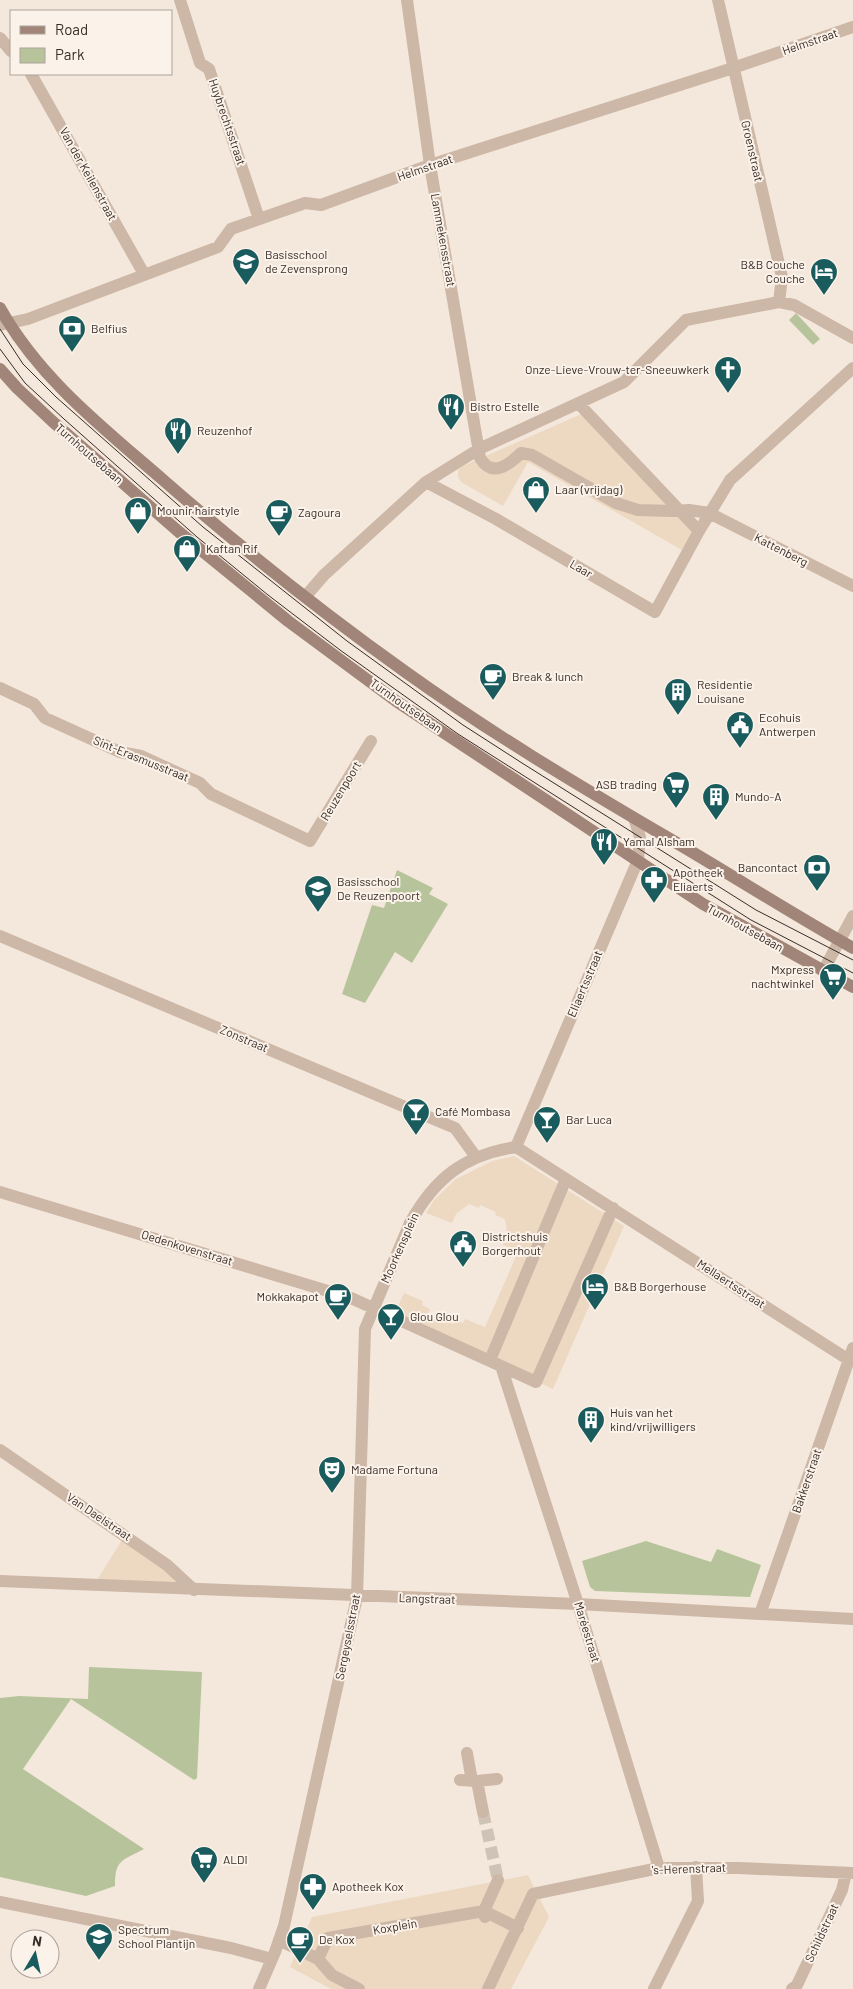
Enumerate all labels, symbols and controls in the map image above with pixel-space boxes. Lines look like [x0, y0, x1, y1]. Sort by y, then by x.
legend [10, 10, 172, 75]
text: Road [55, 20, 88, 38]
street label: Helmstraat [780, 25, 839, 57]
text: Park [55, 45, 85, 63]
street label: Huybrechtsstraat [207, 76, 249, 167]
street label: Groenstraat [739, 119, 767, 183]
street label: Van der Keilenstraat [57, 124, 120, 223]
street label: Helmstraat [395, 151, 454, 183]
street label: Lammekensstraat [429, 192, 459, 288]
school or university icon: Basisschool de Zevensprong [231, 247, 261, 286]
place label: Basisschool de Zevensprong [265, 247, 348, 275]
place label: B&B Couche Couche [740, 257, 805, 285]
hotel icon: B&B Couche Couche [809, 257, 839, 296]
bank icon: Belfius [57, 314, 87, 353]
place label: Belfius [91, 321, 127, 335]
church icon: Onze-Lieve-Vrouw-ter-Sneeuwkerk [713, 355, 743, 394]
place label: Onze-Lieve-Vrouw-ter-Sneeuwkerk [525, 362, 709, 376]
restaurant icon: Bistro Estelle [436, 392, 466, 431]
place label: Bistro Estelle [470, 399, 539, 413]
restaurant icon: Reuzenhof [163, 416, 193, 455]
street label: Turnhoutsebaan [53, 420, 126, 486]
place label: Reuzenhof [197, 423, 252, 437]
shop icon: Laar (vrijdag) [521, 475, 551, 514]
place label: Laar (vrijdag) [555, 482, 623, 496]
shop icon: Mounir hairstyle [123, 496, 153, 535]
cafe icon: Zagoura [264, 498, 294, 537]
place label: Mounir hairstyle [157, 503, 240, 517]
place label: Zagoura [298, 505, 341, 519]
street label: Kattenberg [752, 530, 811, 569]
shop icon: Kaftan Rif [172, 534, 202, 573]
place label: Kaftan Rif [206, 541, 258, 555]
street label: Laar [568, 556, 596, 580]
cafe icon: Break & lunch [478, 662, 508, 701]
place label: Break & lunch [512, 669, 583, 683]
street label: Turnhoutsebaan [368, 675, 445, 735]
building icon: Residentie Louisane [663, 677, 693, 716]
place label: Residentie Louisane [697, 677, 753, 705]
public building icon: Ecohuis Antwerpen [725, 710, 755, 749]
place label: Ecohuis Antwerpen [759, 710, 816, 738]
street label: Sint-Erasmusstraat [91, 732, 191, 784]
street label: Reuzenpoort [317, 758, 363, 823]
supermarket icon: ASB trading [661, 770, 691, 809]
place label: ASB trading [596, 777, 657, 791]
building icon: Mundo-A [701, 782, 731, 821]
place label: Mundo-A [735, 789, 782, 803]
restaurant icon: Yamal Alsham [589, 827, 619, 866]
place label: Yamal Alsham [623, 834, 695, 848]
bank icon: Bancontact [802, 853, 832, 892]
place label: Bancontact [738, 860, 798, 874]
pharmacy icon: Apotheek Eliaerts [639, 865, 669, 904]
place label: Apotheek Eliaerts [673, 865, 723, 893]
school or university icon: Basisschool De Reuzenpoort [303, 874, 333, 913]
place label: Basisschool De Reuzenpoort [337, 874, 420, 902]
street label: Turnhoutsebaan [705, 900, 786, 954]
street label: Eliaertsstraat [564, 948, 604, 1019]
place label: Mxpress nachtwinkel [751, 962, 814, 990]
supermarket icon: Mxpress nachtwinkel [818, 962, 848, 1001]
street label: Zonstraat [218, 1022, 270, 1054]
bar icon: Café Mombasa [401, 1097, 431, 1136]
place label: Café Mombasa [435, 1104, 510, 1118]
bar icon: Bar Luca [532, 1105, 562, 1144]
place label: Bar Luca [566, 1112, 612, 1126]
street label: Moorkensplein [377, 1210, 421, 1285]
street label: Oedenkovenstraat [140, 1226, 235, 1268]
public building icon: Districtshuis Borgerhout [448, 1229, 478, 1268]
place label: Districtshuis Borgerhout [482, 1229, 548, 1257]
street label: Mellaertsstraat [695, 1256, 768, 1310]
hotel icon: B&B Borgerhouse [580, 1272, 610, 1311]
place label: B&B Borgerhouse [614, 1279, 706, 1293]
cafe icon: Mokkakapot [323, 1282, 353, 1321]
place label: Mokkakapot [256, 1289, 319, 1303]
bar icon: Glou Glou [376, 1302, 406, 1341]
place label: Glou Glou [410, 1309, 459, 1323]
building icon: Huis van het kind/vrijwilligers [576, 1405, 606, 1444]
place label: Huis van het kind/vrijwilligers [610, 1405, 696, 1433]
street label: Bakkerstraat [789, 1447, 824, 1515]
theatre icon: Madame Fortuna [317, 1455, 347, 1494]
place label: Madame Fortuna [351, 1462, 438, 1476]
street label: Van Daelstraat [64, 1489, 135, 1543]
street label: Langstraat [398, 1590, 456, 1606]
street label: Sergeyselsstraat [332, 1593, 362, 1681]
street label: Maréestraat [572, 1600, 604, 1664]
supermarket icon: ALDI [189, 1845, 219, 1884]
place label: ALDI [223, 1852, 248, 1866]
street label: 's-Herenstraat [652, 1860, 726, 1876]
pharmacy icon: Apotheek Kox [298, 1872, 328, 1911]
place label: Apotheek Kox [332, 1879, 404, 1893]
street label: Schildstraat [801, 1901, 841, 1964]
street label: Koxplein [372, 1915, 418, 1937]
school or university icon: Spectrum School Plantijn [84, 1922, 114, 1961]
place label: Spectrum School Plantijn [118, 1922, 195, 1950]
cafe icon: De Kox [285, 1925, 315, 1964]
north arrow [10, 1929, 60, 1979]
text: N [31, 1932, 43, 1950]
place label: De Kox [319, 1932, 355, 1946]

